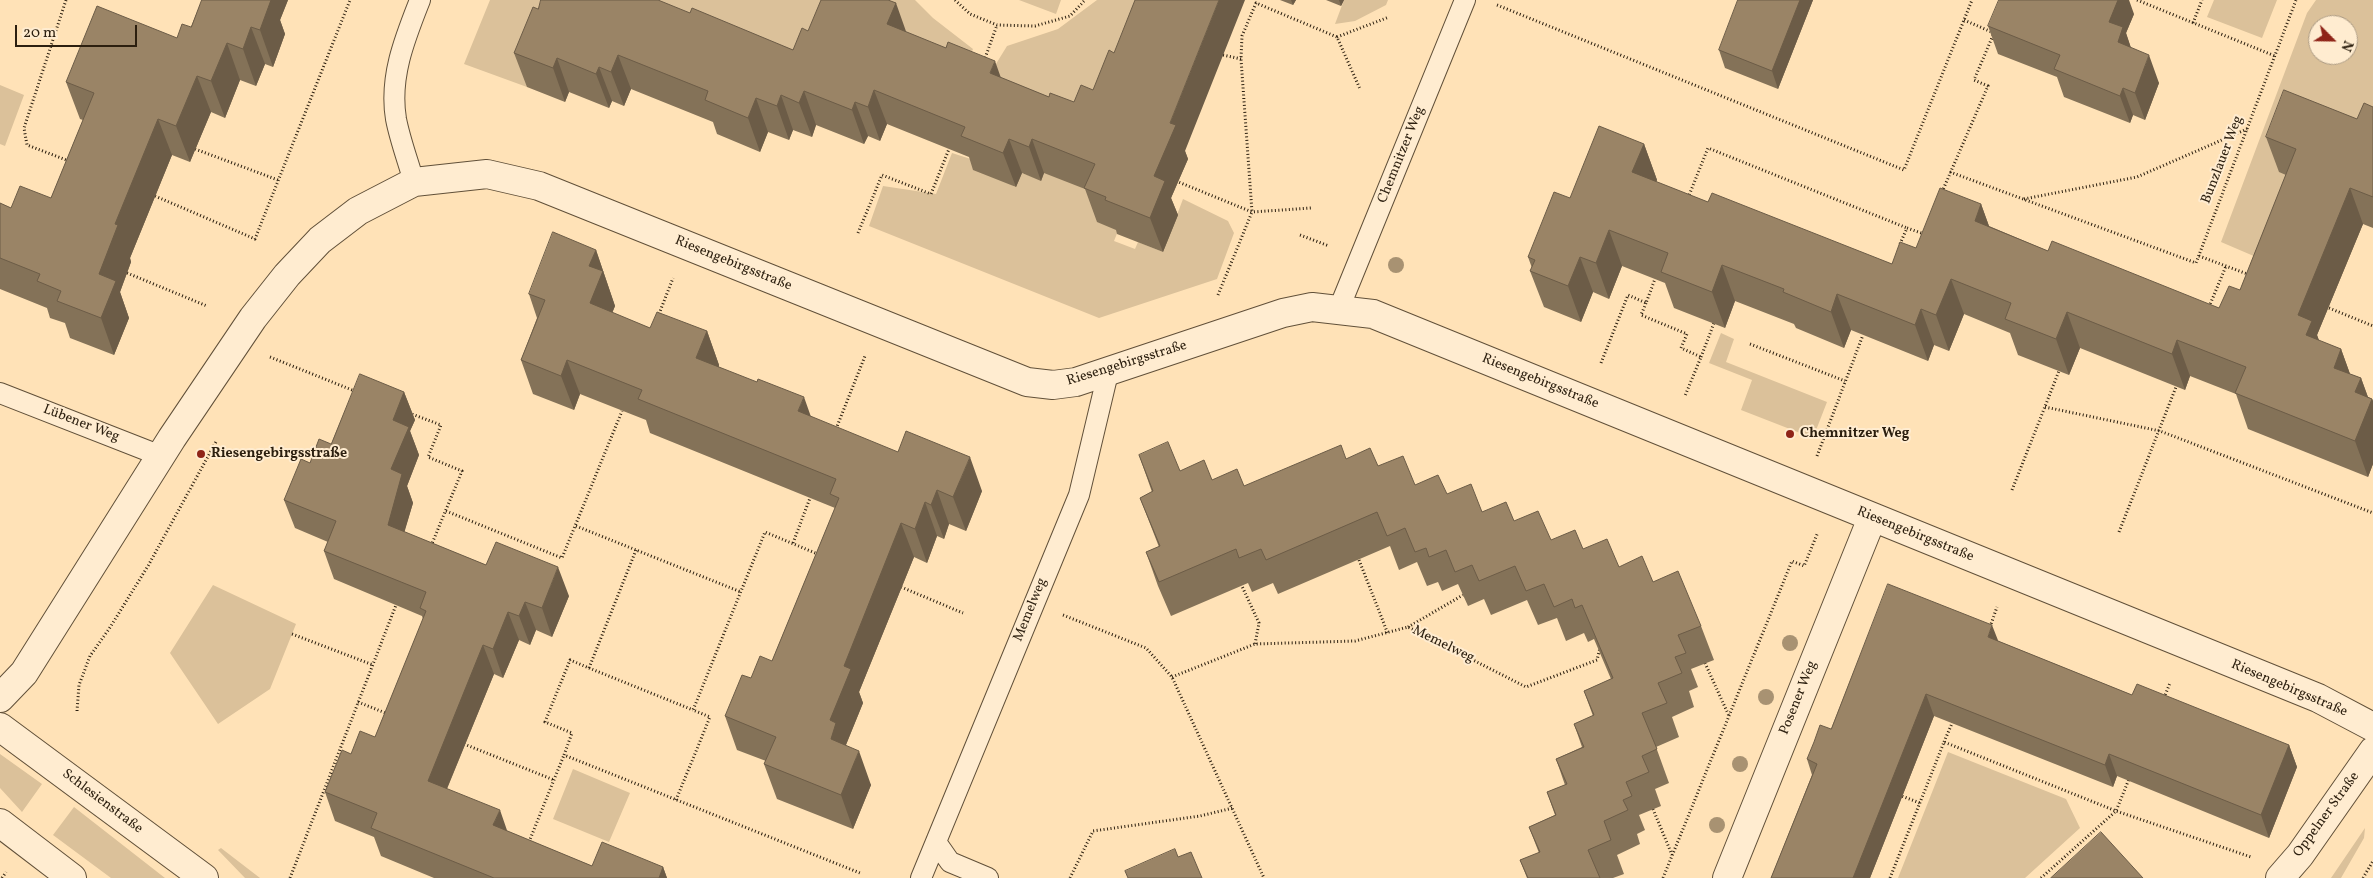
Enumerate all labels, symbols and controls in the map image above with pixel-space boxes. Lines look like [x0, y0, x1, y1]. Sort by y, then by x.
scale bar [18, 15, 140, 47]
north arrow [2308, 15, 2358, 65]
text: 20 m [23, 23, 56, 44]
text: N [2336, 37, 2357, 54]
street label: Chemnitzer Weg [1375, 104, 1429, 206]
street label: Bunzlauer Weg [2198, 114, 2248, 206]
street label: Riesengebirgsstraße [672, 233, 794, 295]
street label: Riesengebirgsstraße [1065, 338, 1189, 390]
street label: Riesengebirgsstraße [1479, 351, 1601, 413]
street label: Lübener Weg [40, 402, 122, 446]
place label: Chemnitzer Weg [1800, 426, 1909, 442]
marker: Chemnitzer Weg [1784, 428, 1796, 440]
place label: Riesengebirgsstraße [211, 446, 347, 462]
marker: Riesengebirgsstraße [195, 448, 207, 460]
street label: Riesengebirgsstraße [1854, 504, 1976, 566]
street label: Memelweg [1011, 576, 1051, 644]
street label: Memelweg [1409, 623, 1477, 667]
street label: Riesengebirgsstraße [2228, 657, 2350, 721]
street label: Posener Weg [1777, 659, 1821, 737]
street label: Schlesienstraße [58, 766, 146, 838]
street label: Oppelner Straße [2290, 769, 2364, 861]

